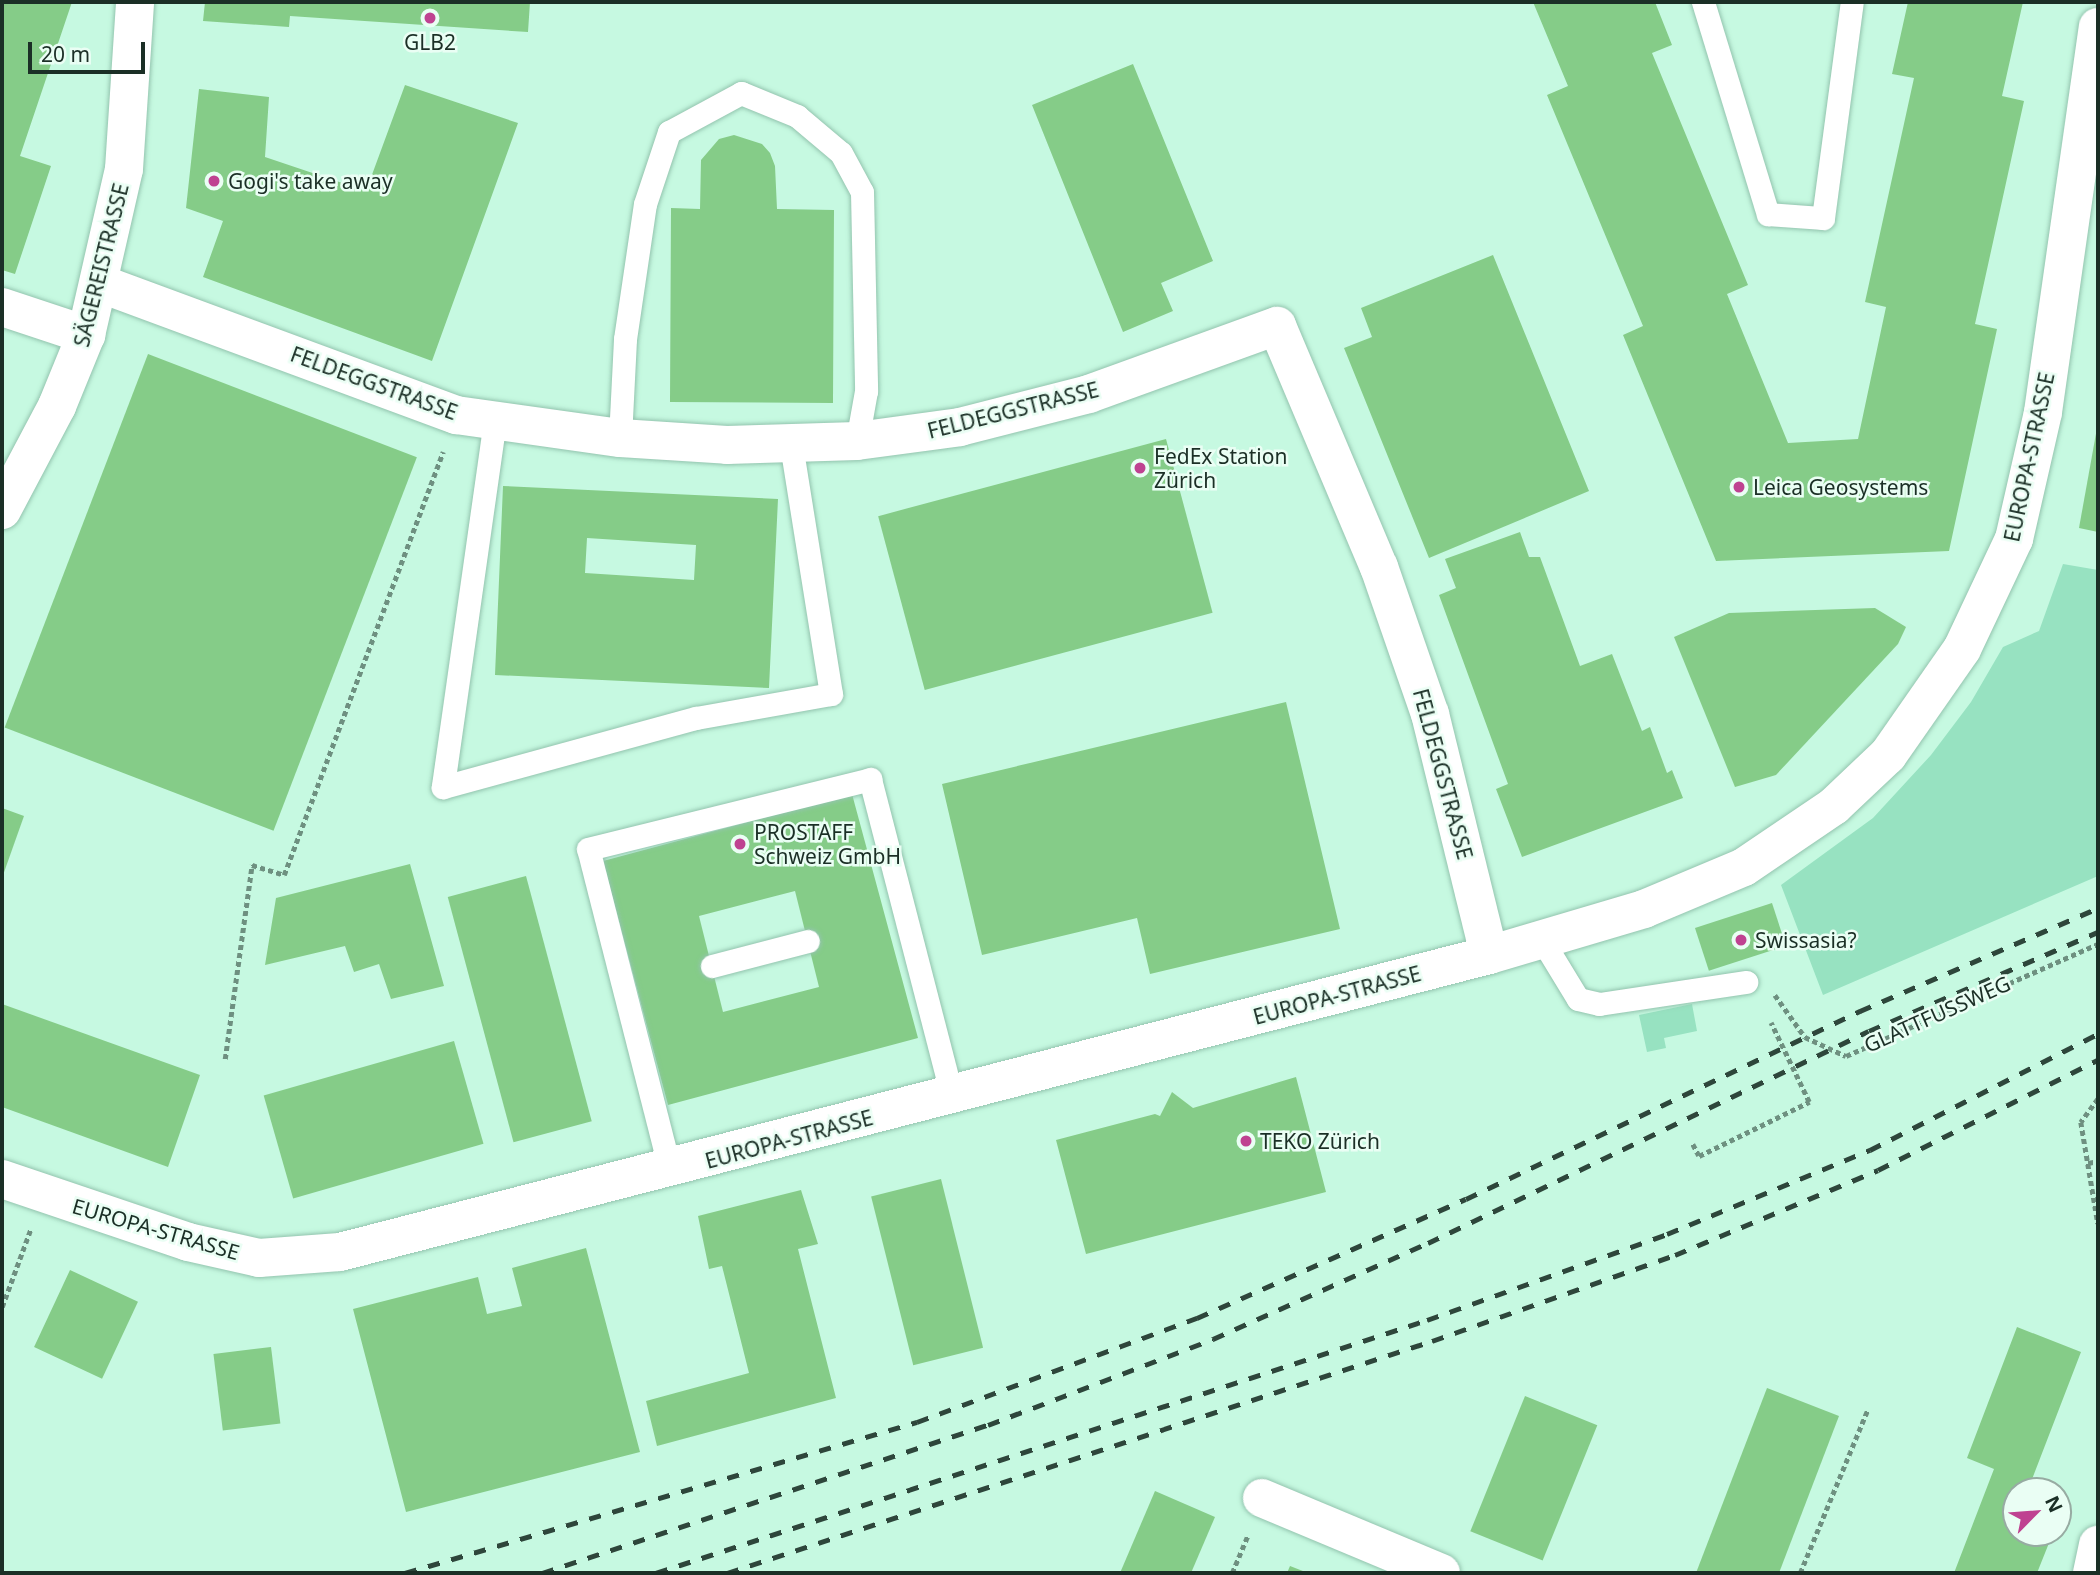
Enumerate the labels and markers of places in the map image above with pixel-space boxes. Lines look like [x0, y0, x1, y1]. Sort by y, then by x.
marker: GLB2 [422, 10, 438, 26]
place label: GLB2 [404, 29, 456, 55]
place label: Gogi's take away [228, 168, 393, 194]
marker: Gogi's take away [206, 173, 222, 189]
place label: FedEx Station Zürich [1154, 443, 1287, 493]
marker: FedEx Station Zürich [1132, 460, 1148, 476]
place label: Leica Geosystems [1753, 474, 1928, 500]
marker: Leica Geosystems [1731, 479, 1747, 495]
place label: PROSTAFF Schweiz GmbH [754, 819, 901, 869]
marker: PROSTAFF Schweiz GmbH [732, 836, 748, 852]
place label: Swissasia? [1755, 927, 1857, 953]
marker: Swissasia? [1733, 932, 1749, 948]
place label: TEKO Zürich [1260, 1128, 1380, 1154]
marker: TEKO Zürich [1238, 1133, 1254, 1149]

